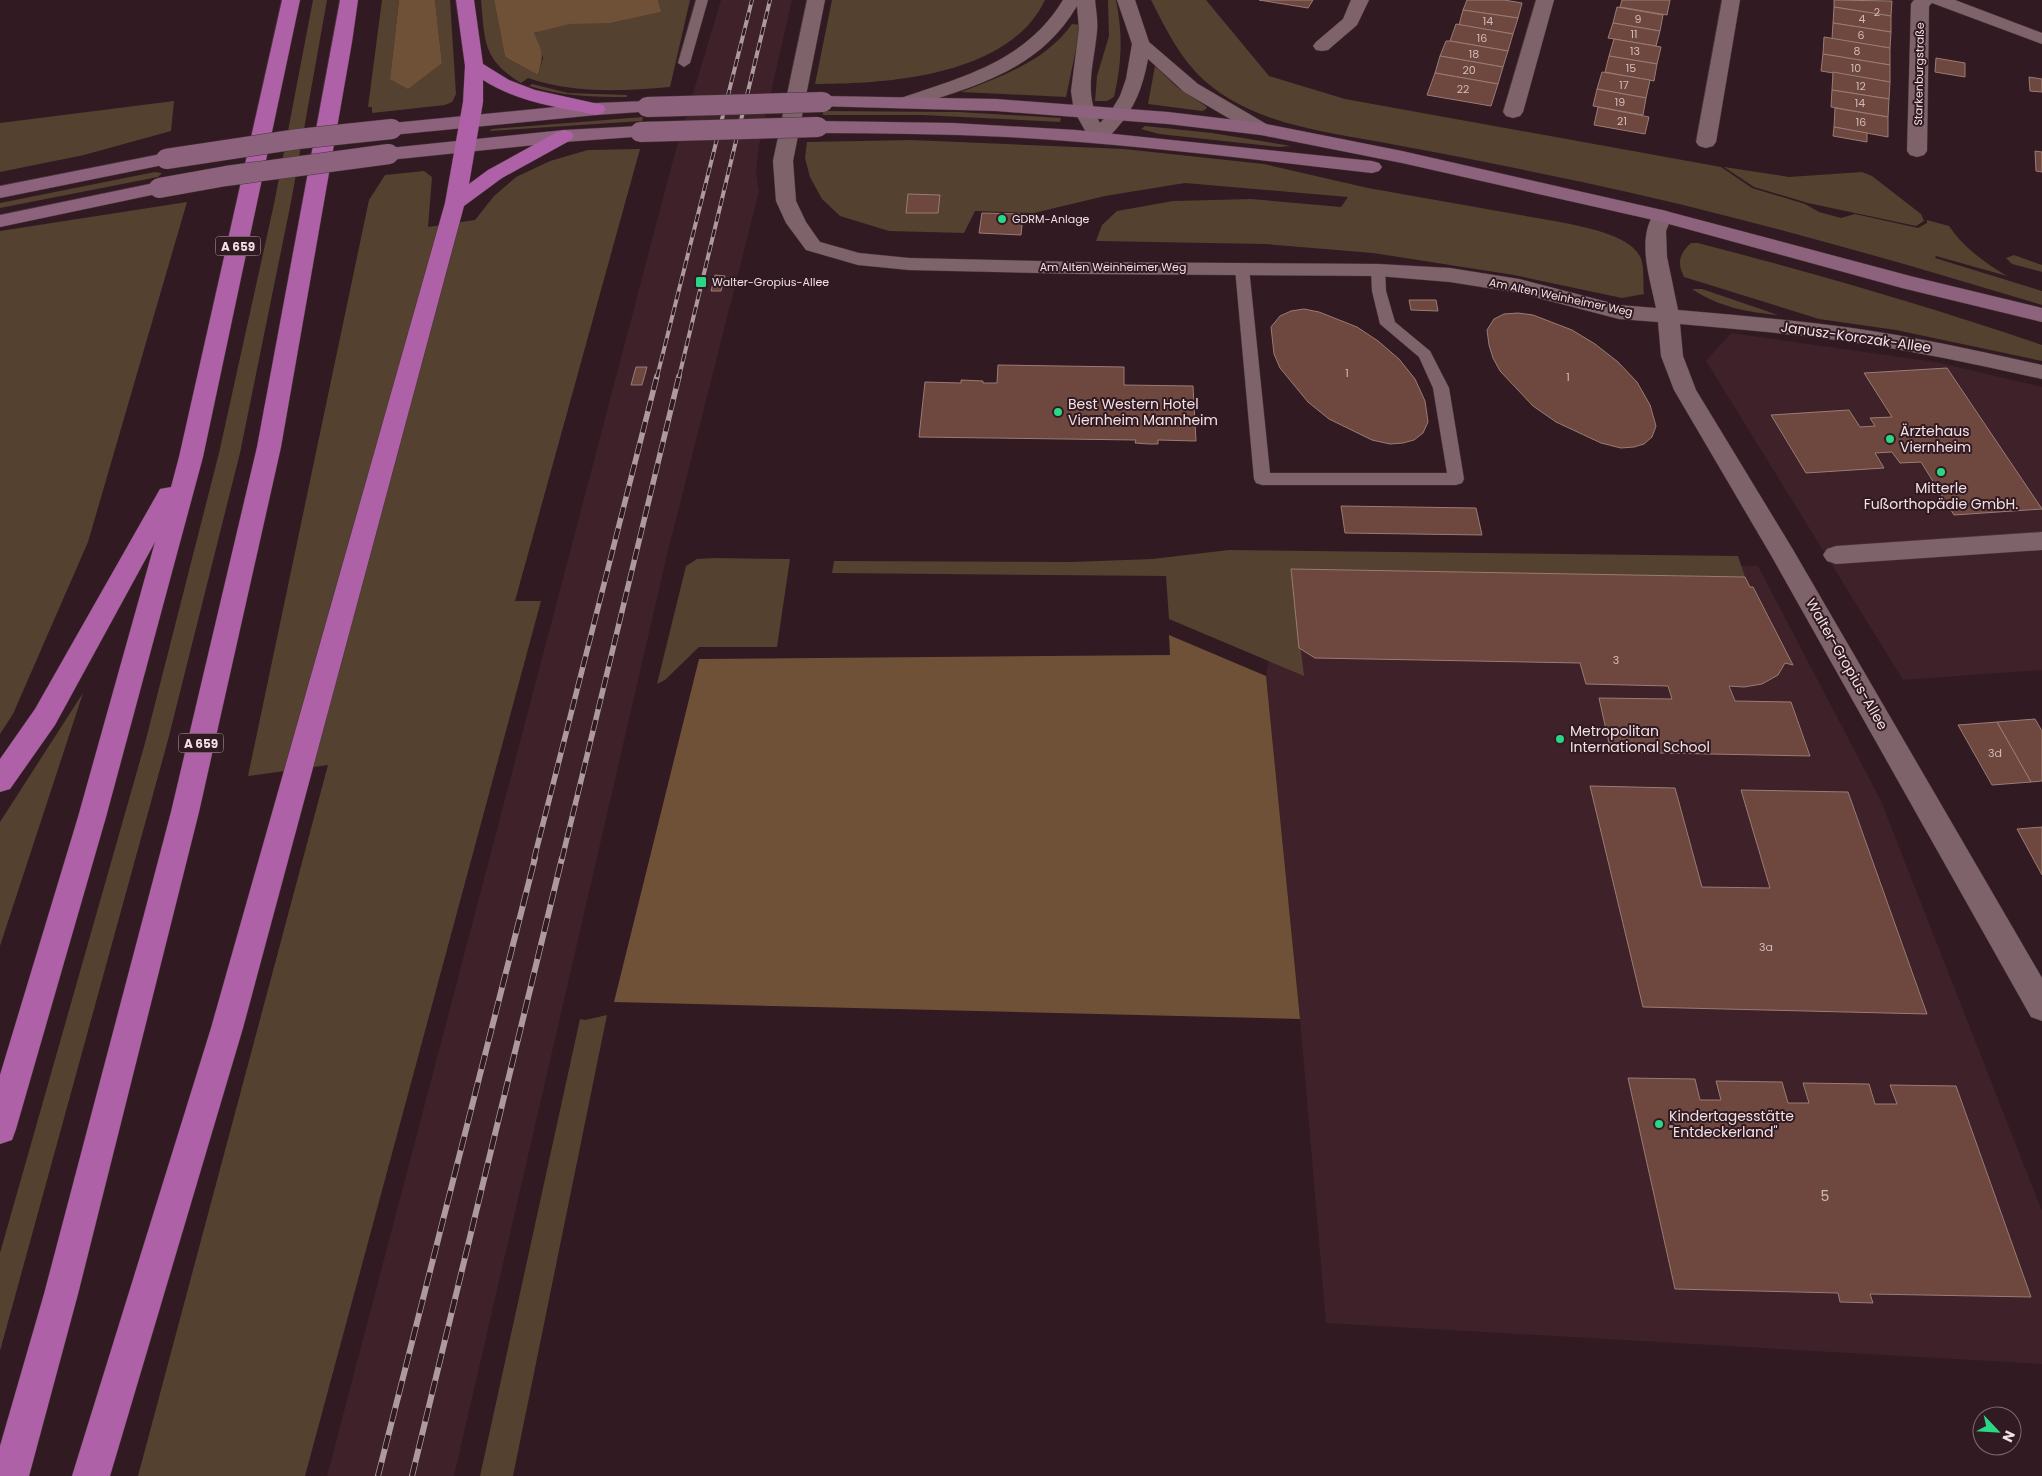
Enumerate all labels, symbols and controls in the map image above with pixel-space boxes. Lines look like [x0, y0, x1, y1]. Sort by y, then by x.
house number: 2 [1874, 4, 1880, 20]
house number: 9 [1635, 11, 1642, 27]
house number: 4 [1859, 11, 1866, 27]
house number: 14 [1483, 13, 1493, 29]
street label: Starkenburgstraße [1910, 22, 1928, 126]
house number: 11 [1630, 26, 1638, 42]
house number: 6 [1858, 27, 1865, 43]
house number: 16 [1477, 30, 1487, 46]
house number: 13 [1630, 43, 1640, 59]
house number: 8 [1854, 43, 1861, 59]
house number: 18 [1469, 46, 1479, 62]
house number: 15 [1626, 60, 1636, 76]
house number: 10 [1851, 60, 1861, 76]
house number: 20 [1462, 62, 1476, 78]
house number: 17 [1619, 77, 1629, 93]
house number: 12 [1856, 78, 1866, 94]
house number: 22 [1457, 81, 1469, 97]
house number: 19 [1615, 94, 1625, 110]
house number: 14 [1855, 95, 1865, 111]
house number: 21 [1617, 113, 1627, 129]
house number: 16 [1856, 114, 1866, 130]
place label: GDRM-Anlage [1012, 211, 1090, 227]
marker: GDRM-Anlage [996, 213, 1008, 225]
road number: A 659 [216, 237, 260, 256]
street label: Am Alten Weinheimer Weg [1040, 259, 1186, 275]
place label: Walter-Gropius-Allee [712, 274, 829, 290]
street label: Am Alten Weinheimer Weg [1488, 274, 1634, 320]
marker: Walter-Gropius-Allee [694, 275, 708, 289]
street label: Janusz-Korczak-Allee [1779, 317, 1933, 358]
house number: 1 [1345, 365, 1349, 381]
house number: 1 [1566, 369, 1570, 385]
place label: Best Western Hotel Viernheim Mannheim [1068, 394, 1218, 430]
marker: Best Western Hotel Viernheim Mannheim [1052, 406, 1064, 418]
place label: Ärztehaus Viernheim [1900, 421, 1971, 457]
marker: Ärztehaus Viernheim [1884, 433, 1896, 445]
marker: Mitterle Fußorthopädie GmbH. [1935, 466, 1947, 478]
place label: Mitterle Fußorthopädie GmbH. [1864, 478, 2018, 514]
street label: Walter-Gropius-Allee [1801, 595, 1893, 734]
house number: 3 [1613, 652, 1619, 668]
place label: Metropolitan International School [1570, 721, 1710, 757]
marker: Metropolitan International School [1554, 733, 1566, 745]
road number: A 659 [178, 734, 224, 752]
house number: 3d [1988, 745, 2002, 761]
house number: 3a [1759, 939, 1773, 955]
place label: Kindertagesstätte "Entdeckerland" [1669, 1106, 1794, 1142]
marker: Kindertagesstätte "Entdeckerland" [1653, 1118, 1665, 1130]
house number: 5 [1821, 1186, 1829, 1206]
north arrow [1972, 1406, 2022, 1456]
text: N [1997, 1427, 2020, 1445]

